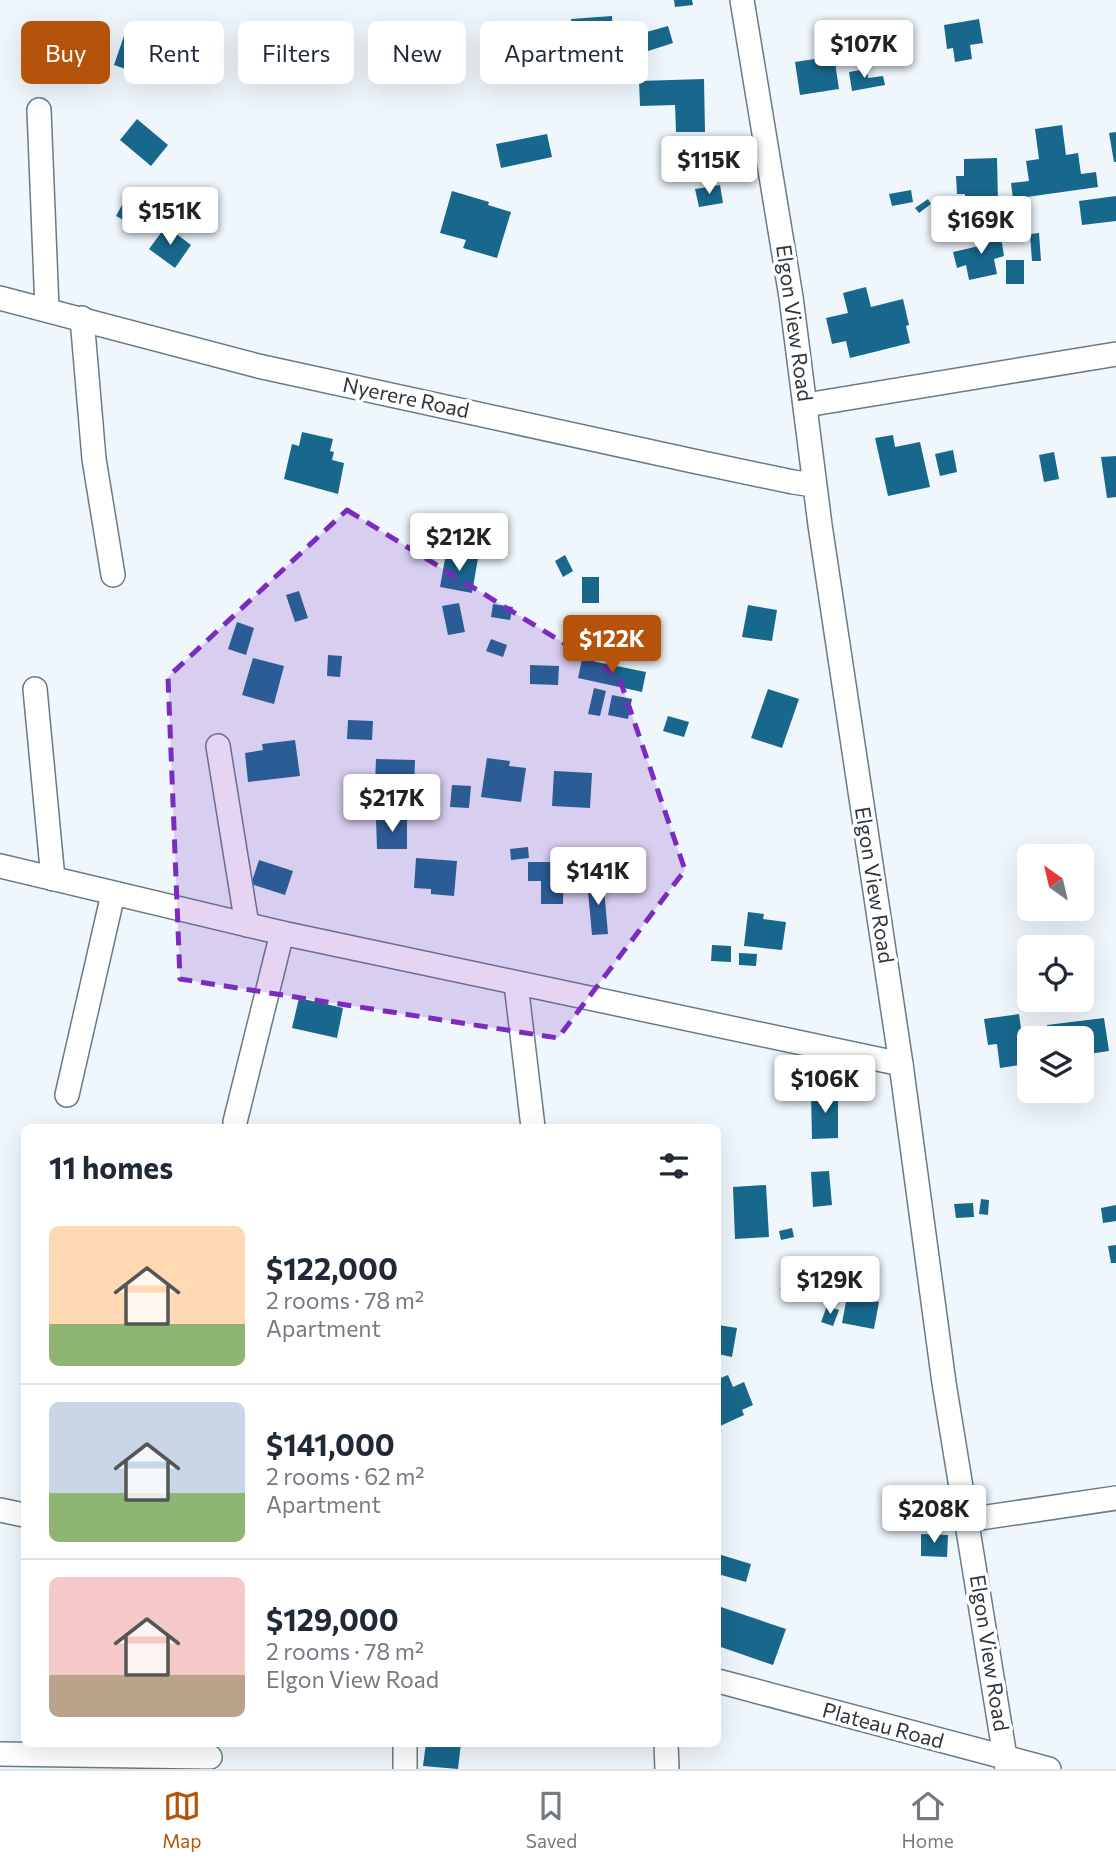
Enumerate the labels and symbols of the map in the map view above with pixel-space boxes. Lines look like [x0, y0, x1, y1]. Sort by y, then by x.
pin: $107K [815, 20, 913, 80]
pin: $115K [660, 136, 758, 196]
pin: $151K [121, 188, 219, 247]
pin: $169K [932, 196, 1030, 256]
street label: Elgon View Road [772, 243, 819, 403]
street label: Nyerere Road [341, 371, 472, 422]
pin: $212K [410, 514, 508, 573]
pin: $122K [563, 616, 661, 675]
pin: $217K [343, 774, 441, 834]
street label: Elgon View Road [851, 805, 900, 965]
north arrow [1017, 844, 1094, 920]
pin: $141K [549, 848, 647, 907]
pin: $106K [776, 1056, 874, 1115]
pin: $129K [781, 1256, 879, 1316]
pin: $208K [885, 1486, 983, 1545]
street label: Elgon View Road [966, 1573, 1015, 1733]
street label: Plateau Road [820, 1696, 947, 1753]

